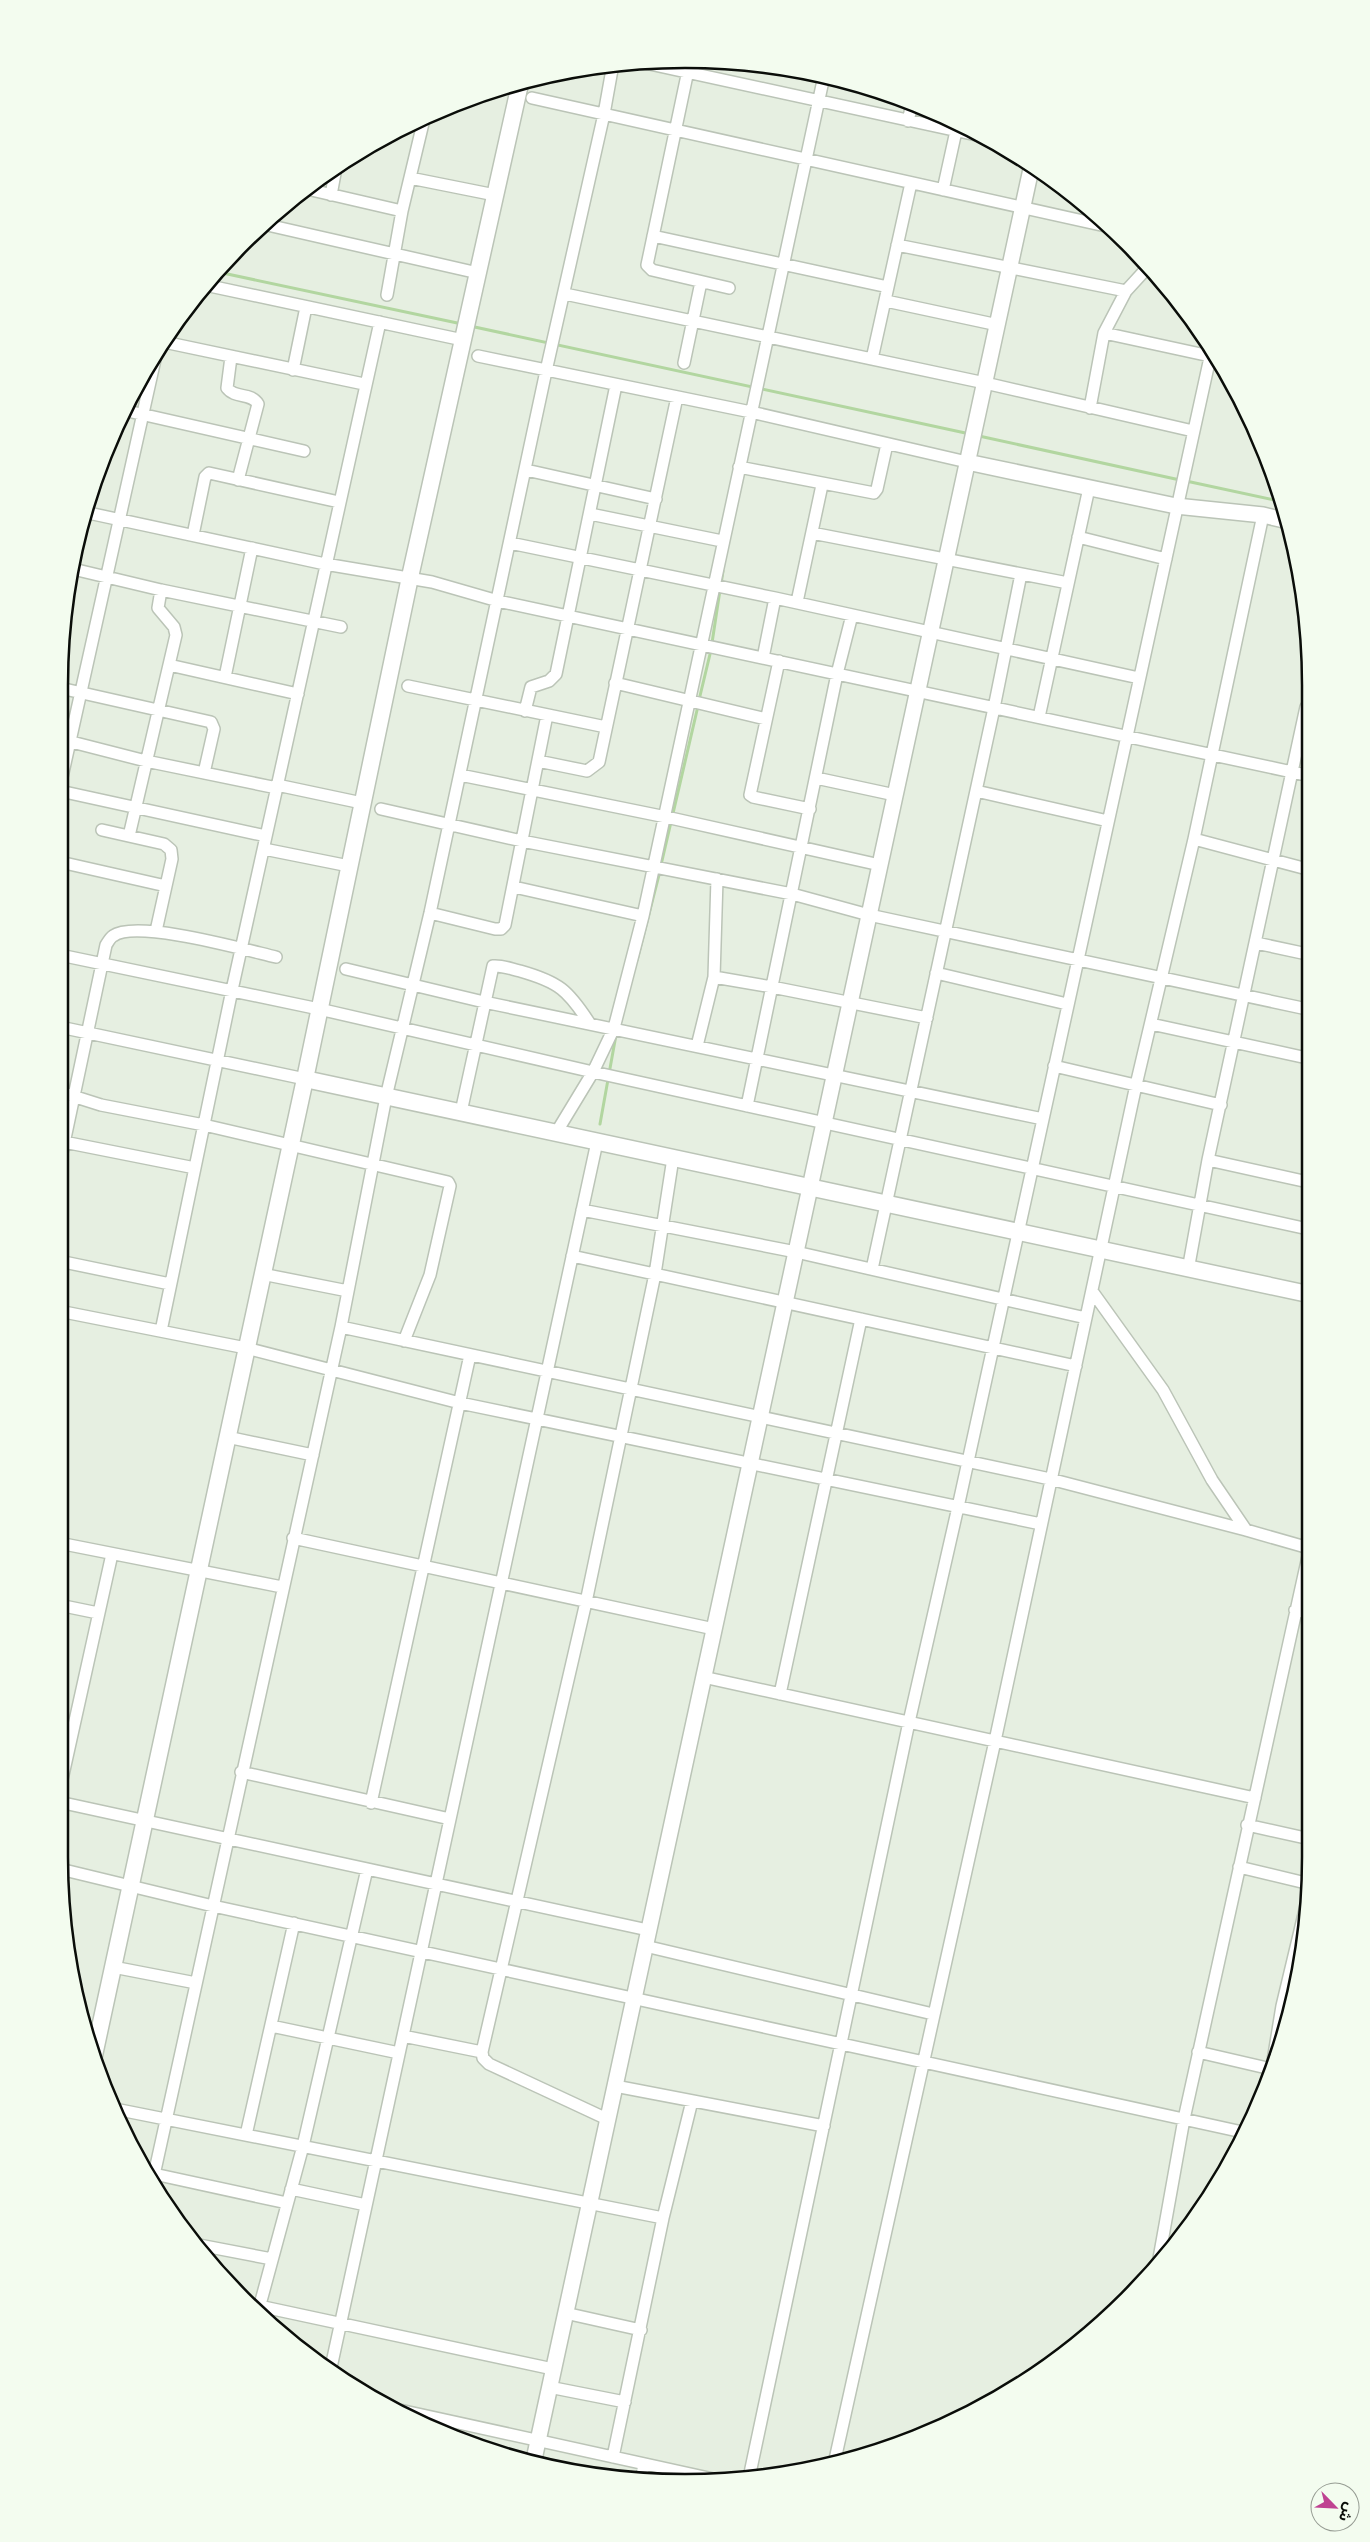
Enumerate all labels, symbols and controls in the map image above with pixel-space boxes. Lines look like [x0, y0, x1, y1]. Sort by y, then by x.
north arrow [1310, 2482, 1360, 2532]
text: ش [1336, 2500, 1357, 2524]

